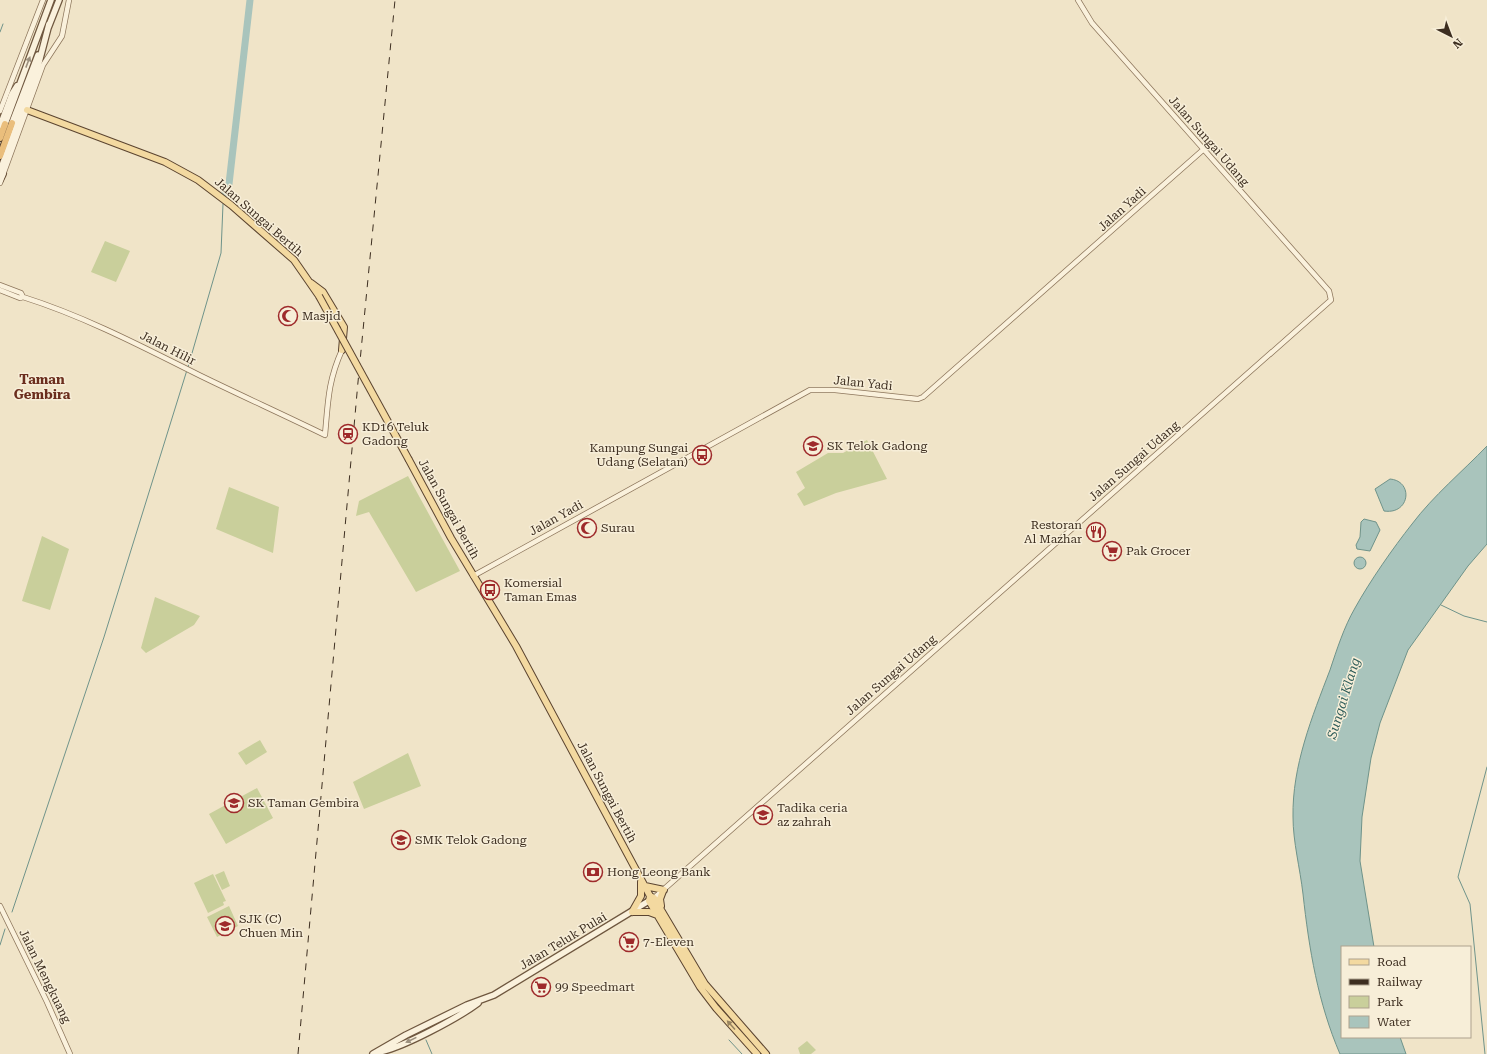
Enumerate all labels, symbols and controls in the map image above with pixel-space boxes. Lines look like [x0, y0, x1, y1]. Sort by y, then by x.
north arrow [1431, 16, 1471, 56]
text: N [1449, 35, 1465, 51]
one-way arrow [26, 55, 32, 67]
street label: Jalan Sungai Udang [1166, 93, 1252, 189]
street label: Jalan Sungai Bertih [212, 175, 306, 259]
street label: Jalan Yadi [1095, 184, 1149, 234]
mosque icon: Masjid [277, 305, 299, 327]
place label: Masjid [302, 309, 341, 323]
street label: Jalan Hilir [138, 328, 198, 368]
district label: Taman Gembira [14, 372, 71, 402]
street label: Jalan Yadi [833, 373, 893, 393]
street label: Jalan Sungai Udang [1086, 418, 1182, 504]
place label: KD16 Teluk Gadong [362, 420, 429, 448]
station icon: KD16 Teluk Gadong [337, 423, 359, 445]
school or university icon: SK Telok Gadong [802, 435, 824, 457]
place label: SK Telok Gadong [827, 439, 927, 453]
place label: Kampung Sungai Udang (Selatan) [589, 441, 688, 469]
bus stop icon: Kampung Sungai Udang (Selatan) [691, 444, 713, 466]
street label: Jalan Sungai Bertih [416, 456, 483, 562]
street label: Jalan Yadi [527, 497, 585, 538]
mosque icon: Surau [576, 517, 598, 539]
place label: Restoran Al Mazhar [1024, 518, 1082, 546]
place label: Surau [601, 521, 635, 535]
restaurant icon: Restoran Al Mazhar [1085, 521, 1107, 543]
supermarket icon: Pak Grocer [1101, 540, 1123, 562]
place label: Pak Grocer [1126, 544, 1190, 558]
place label: Komersial Taman Emas [504, 576, 577, 604]
bus stop icon: Komersial Taman Emas [479, 579, 501, 601]
street label: Jalan Sungai Udang [843, 632, 939, 718]
water label: Sungai Klang [1324, 656, 1363, 741]
street label: Jalan Sungai Bertih [574, 739, 640, 845]
school or university icon: SK Taman Gembira [223, 792, 245, 814]
place label: SK Taman Gembira [248, 796, 360, 810]
place label: Tadika ceria az zahrah [777, 801, 848, 829]
school or university icon: Tadika ceria az zahrah [752, 804, 774, 826]
school or university icon: SMK Telok Gadong [390, 829, 412, 851]
place label: SMK Telok Gadong [415, 833, 527, 847]
bank icon: Hong Leong Bank [582, 861, 604, 883]
place label: Hong Leong Bank [607, 865, 711, 879]
street label: Jalan Teluk Pulai [517, 909, 609, 972]
place label: SJK (C) Chuen Min [239, 912, 303, 940]
school or university icon: SJK (C) Chuen Min [214, 915, 236, 937]
street label: Jalan Mengkuang [16, 927, 74, 1025]
supermarket icon: 7-Eleven [618, 931, 640, 953]
place label: 7-Eleven [643, 935, 694, 949]
legend [1341, 946, 1471, 1038]
text: Road [1377, 955, 1407, 969]
text: Railway [1377, 975, 1423, 989]
supermarket icon: 99 Speedmart [530, 976, 552, 998]
place label: 99 Speedmart [555, 980, 635, 994]
text: Park [1377, 995, 1404, 1009]
text: Water [1377, 1015, 1411, 1029]
one-way arrow [726, 1020, 736, 1030]
one-way arrow [405, 1037, 416, 1043]

